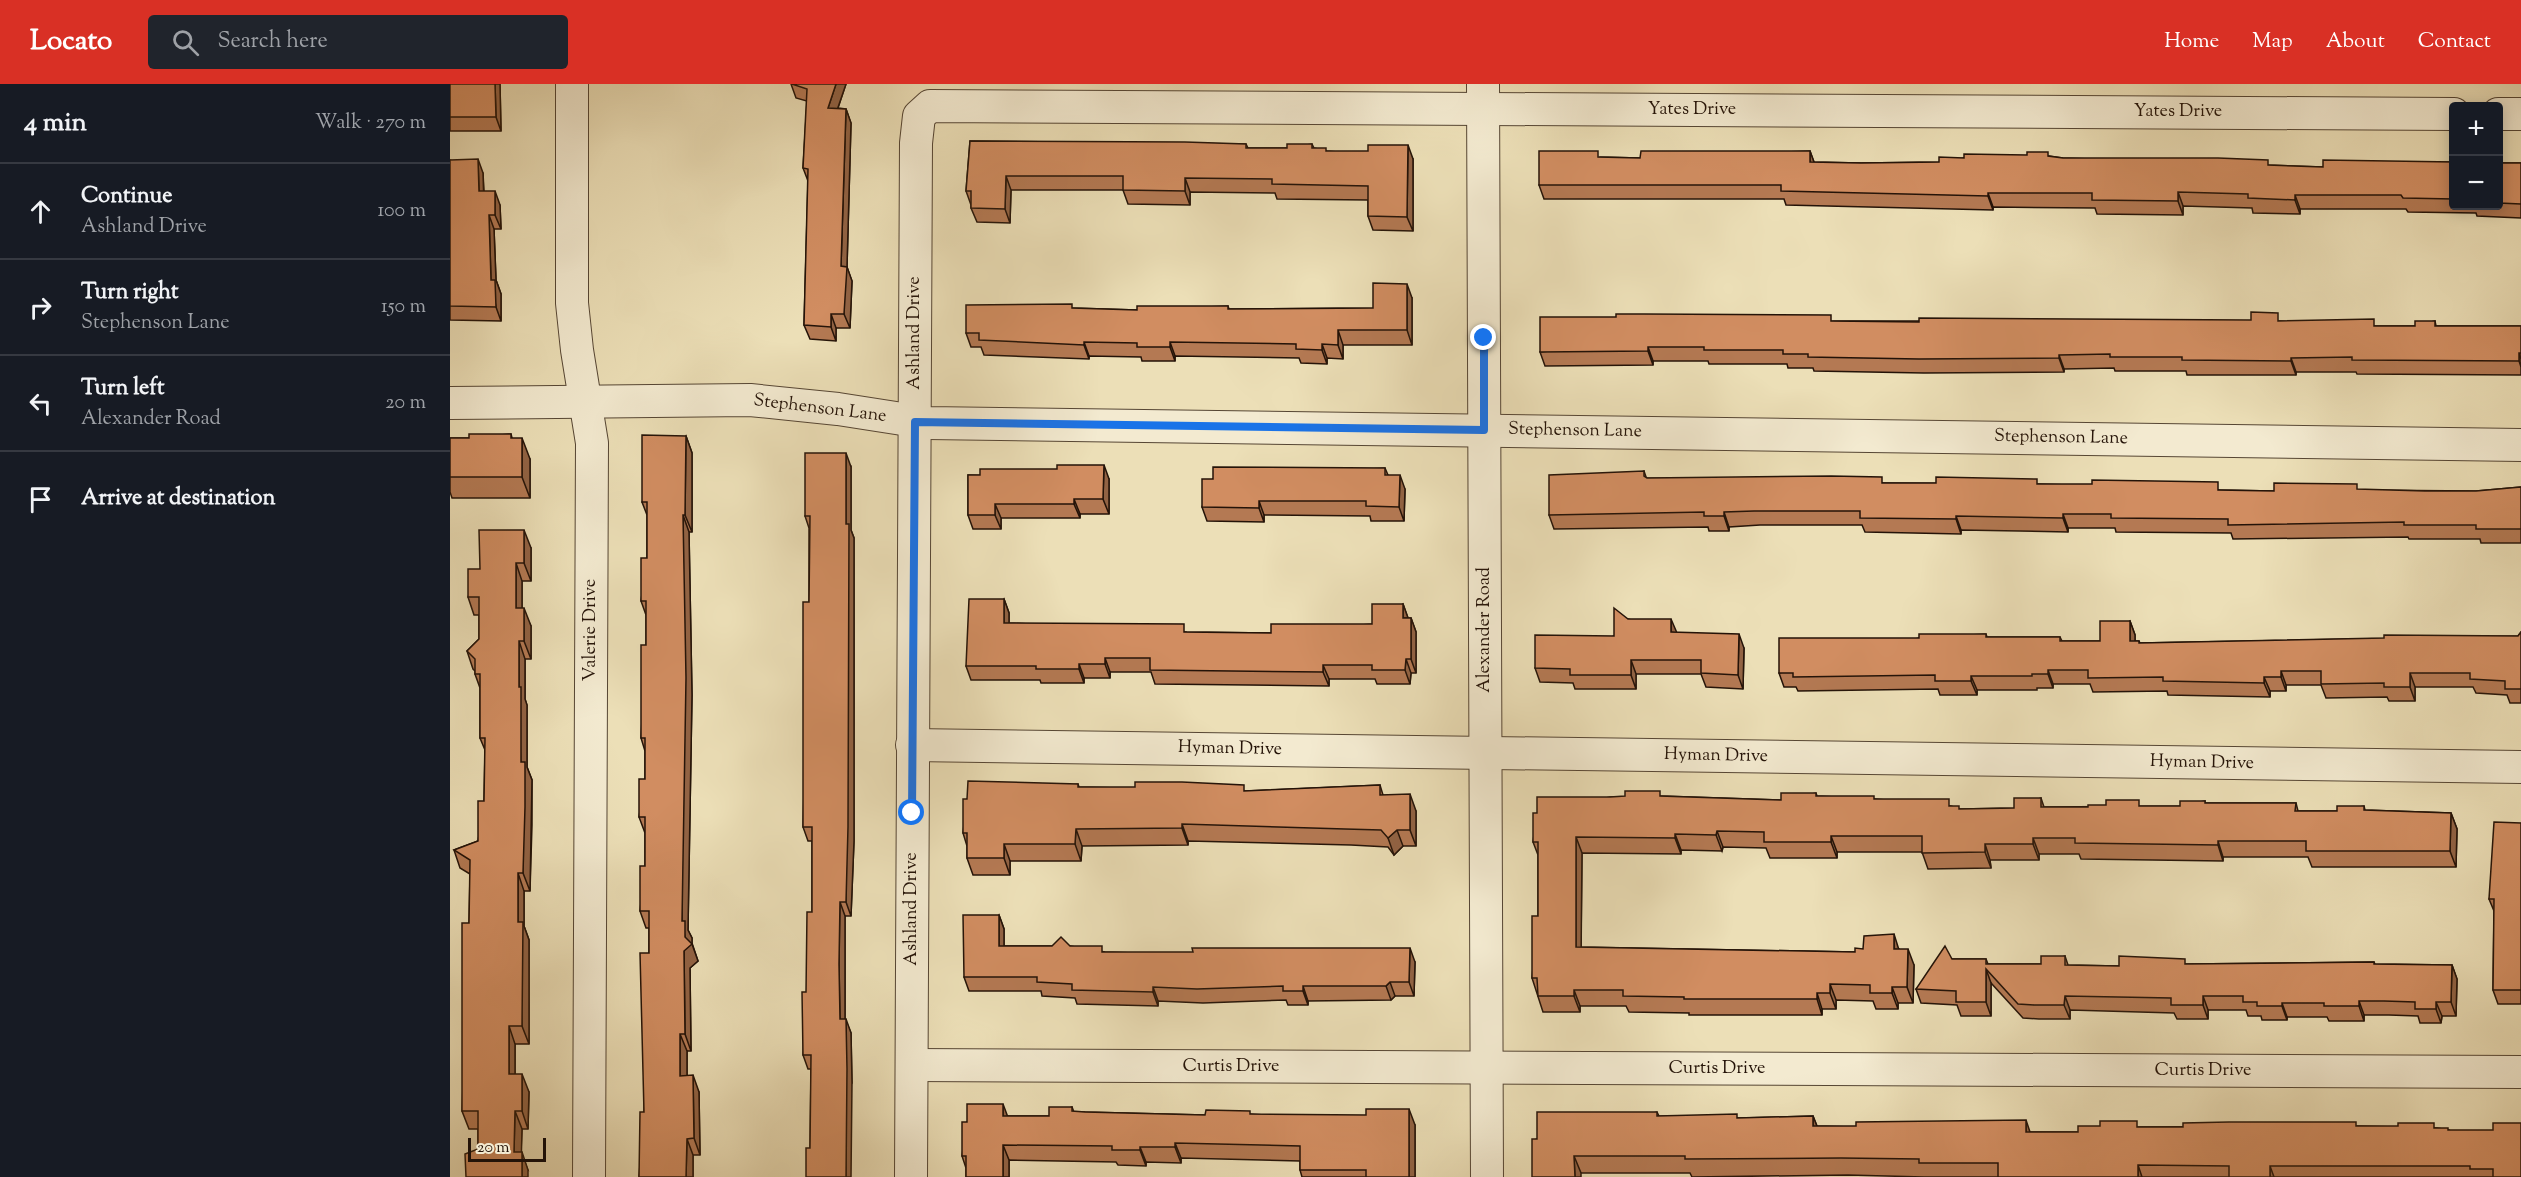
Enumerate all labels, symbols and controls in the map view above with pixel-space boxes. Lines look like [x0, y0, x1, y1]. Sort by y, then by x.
search box [148, 15, 568, 69]
text: Locato [30, 22, 112, 62]
icon: search [169, 26, 202, 59]
text: Search here [217, 26, 328, 58]
text: Home [2164, 27, 2219, 57]
text: Map [2252, 27, 2293, 57]
text: About [2326, 27, 2385, 57]
text: Contact [2418, 27, 2491, 57]
street label: Yates Drive [1648, 97, 1736, 123]
street label: Yates Drive [2134, 99, 2222, 125]
map controls [2449, 102, 2503, 210]
button: + [2449, 102, 2503, 156]
text: 4 min [24, 105, 87, 142]
text: Walk · 270 m [315, 109, 426, 138]
button: − [2449, 156, 2503, 210]
text: Continue [81, 181, 172, 213]
icon: ahead [24, 195, 57, 228]
text: 100 m [377, 197, 426, 226]
text: Ashland Drive [81, 213, 207, 242]
street label: Ashland Drive [902, 276, 928, 390]
text: Turn right [81, 277, 178, 309]
icon: right [24, 291, 57, 324]
text: 150 m [381, 293, 426, 322]
text: Stephenson Lane [81, 309, 230, 338]
route end [1470, 324, 1496, 350]
text: Turn left [81, 373, 164, 405]
icon: left [24, 387, 57, 420]
street label: Stephenson Lane [752, 388, 888, 430]
text: 20 m [385, 389, 426, 418]
text: Alexander Road [81, 405, 221, 434]
street label: Stephenson Lane [1508, 417, 1642, 445]
street label: Stephenson Lane [1994, 424, 2128, 452]
icon: arrive [24, 483, 57, 516]
text: Arrive at destination [81, 483, 276, 515]
street label: Alexander Road [1472, 567, 1498, 693]
street label: Valerie Drive [578, 579, 604, 681]
street label: Hyman Drive [1178, 735, 1282, 763]
street label: Hyman Drive [1664, 742, 1768, 770]
street label: Hyman Drive [2150, 749, 2254, 777]
route start [898, 799, 924, 825]
street label: Ashland Drive [899, 852, 925, 966]
street label: Curtis Drive [1183, 1054, 1279, 1080]
street label: Curtis Drive [1669, 1056, 1765, 1082]
street label: Curtis Drive [2155, 1058, 2251, 1084]
scale bar [468, 1135, 546, 1162]
text: 20 m [477, 1137, 510, 1160]

